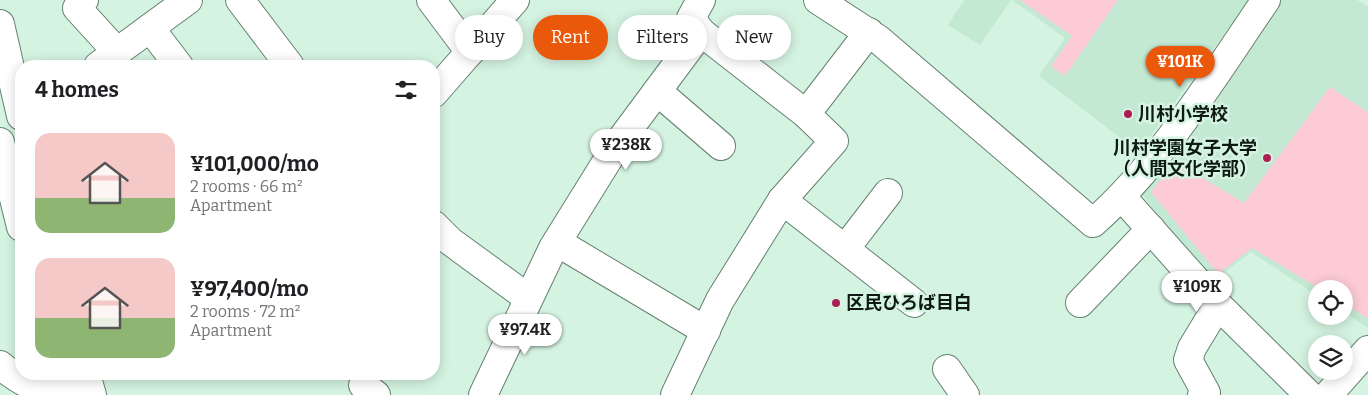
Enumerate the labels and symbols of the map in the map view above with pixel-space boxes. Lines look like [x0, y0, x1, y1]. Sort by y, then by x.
pin: ¥101K [1145, 46, 1215, 88]
place label: 川村小学校 [1138, 103, 1228, 125]
marker: 川村小学校 [1122, 108, 1134, 120]
pin: ¥238K [591, 128, 661, 171]
place label: 川村学園女子大学 （人間文化学部） [1113, 137, 1257, 180]
marker: 川村学園女子大学 （人間文化学部） [1261, 152, 1273, 164]
pin: ¥109K [1162, 270, 1232, 313]
place label: 区民ひろば目白 [846, 292, 972, 314]
marker: 区民ひろば目白 [830, 297, 842, 309]
pin: ¥97.4K [484, 314, 566, 356]

